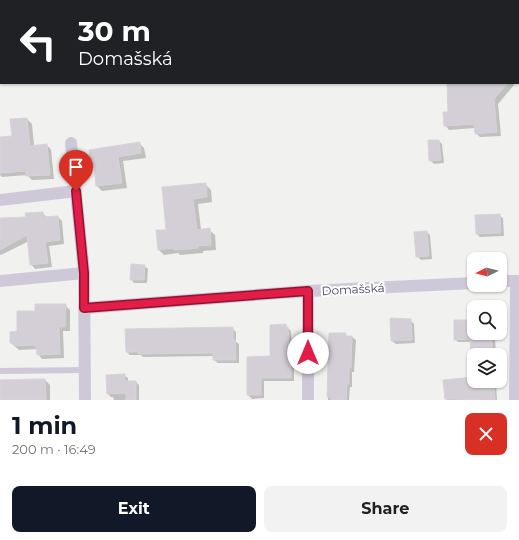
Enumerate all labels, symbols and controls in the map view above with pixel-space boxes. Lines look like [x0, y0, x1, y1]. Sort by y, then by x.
text: 30 m [78, 14, 151, 48]
icon: left [12, 16, 64, 68]
text: Domašská [78, 48, 173, 70]
pin [59, 150, 93, 191]
icon: arrive [65, 156, 87, 178]
north arrow [467, 252, 507, 292]
map controls [467, 252, 507, 388]
street label: Domašská [321, 280, 385, 298]
button: search [467, 300, 507, 340]
position arrow [287, 332, 329, 374]
button: layers [467, 348, 507, 388]
text: 1 min [12, 411, 77, 440]
button: close [465, 413, 507, 455]
text: 200 m · 16:49 [12, 441, 96, 457]
button: Exit [12, 486, 256, 532]
button: Share [264, 486, 507, 532]

